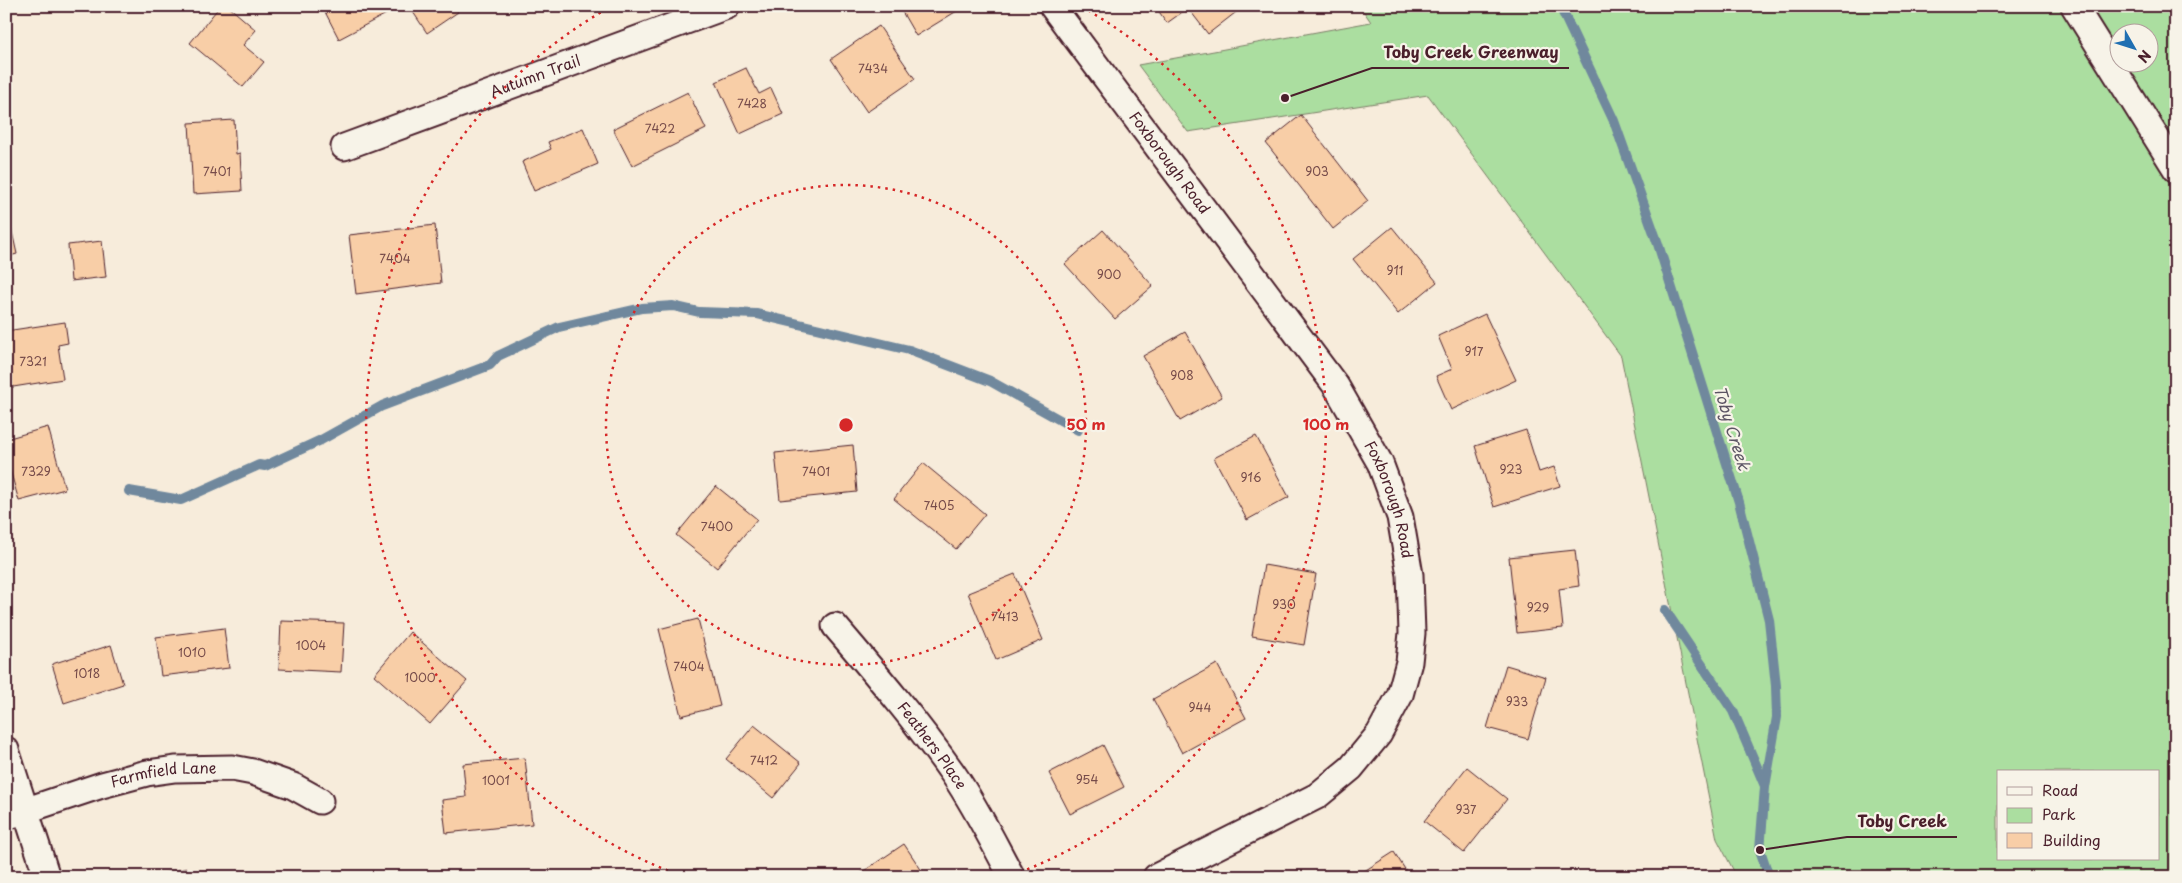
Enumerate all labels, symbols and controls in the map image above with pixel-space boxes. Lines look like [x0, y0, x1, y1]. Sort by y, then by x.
north arrow [2110, 22, 2160, 72]
callout: Toby Creek Greenway [1372, 37, 1569, 68]
text: Toby Creek Greenway [1383, 39, 1559, 63]
text: N [2133, 46, 2156, 67]
street label: Autumn Trail [486, 48, 583, 102]
house number: 7434 [858, 59, 888, 77]
house number: 7428 [737, 94, 767, 112]
street label: Foxborough Road [1124, 106, 1217, 218]
house number: 7422 [645, 119, 675, 137]
house number: 7401 [203, 162, 231, 180]
house number: 903 [1305, 162, 1329, 180]
house number: 7404 [379, 249, 411, 267]
house number: 911 [1386, 261, 1404, 279]
house number: 900 [1097, 265, 1121, 283]
house number: 917 [1465, 342, 1484, 360]
house number: 7321 [19, 352, 47, 370]
house number: 908 [1170, 366, 1194, 384]
water label: Toby Creek [1709, 383, 1758, 474]
text: 50 m [1067, 412, 1105, 435]
text: 100 m [1303, 412, 1349, 435]
centre of rings [837, 416, 855, 434]
street label: Foxborough Road [1360, 436, 1420, 560]
house number: 923 [1500, 460, 1523, 478]
house number: 7329 [21, 462, 51, 480]
house number: 7401 [802, 462, 830, 480]
house number: 916 [1241, 468, 1261, 486]
house number: 7405 [924, 496, 954, 514]
house number: 7400 [701, 517, 733, 535]
house number: 930 [1272, 595, 1296, 613]
house number: 929 [1527, 598, 1549, 616]
house number: 7413 [991, 607, 1019, 625]
house number: 1004 [296, 636, 326, 654]
house number: 1010 [178, 643, 206, 661]
house number: 7404 [673, 657, 705, 675]
house number: 1018 [74, 664, 100, 682]
house number: 1000 [404, 668, 436, 686]
house number: 933 [1506, 692, 1528, 710]
street label: Feathers Place [893, 696, 973, 793]
house number: 944 [1189, 698, 1211, 716]
house number: 7412 [750, 751, 778, 769]
street label: Farmfield Lane [108, 755, 217, 792]
house number: 954 [1076, 770, 1098, 788]
legend [1997, 770, 2160, 860]
house number: 1001 [482, 771, 510, 789]
text: Road [2042, 778, 2078, 801]
house number: 937 [1456, 800, 1477, 818]
text: Park [2042, 802, 2076, 825]
callout: Toby Creek [1847, 806, 1957, 837]
text: Toby Creek [1857, 808, 1947, 832]
text: Building [2042, 828, 2101, 851]

